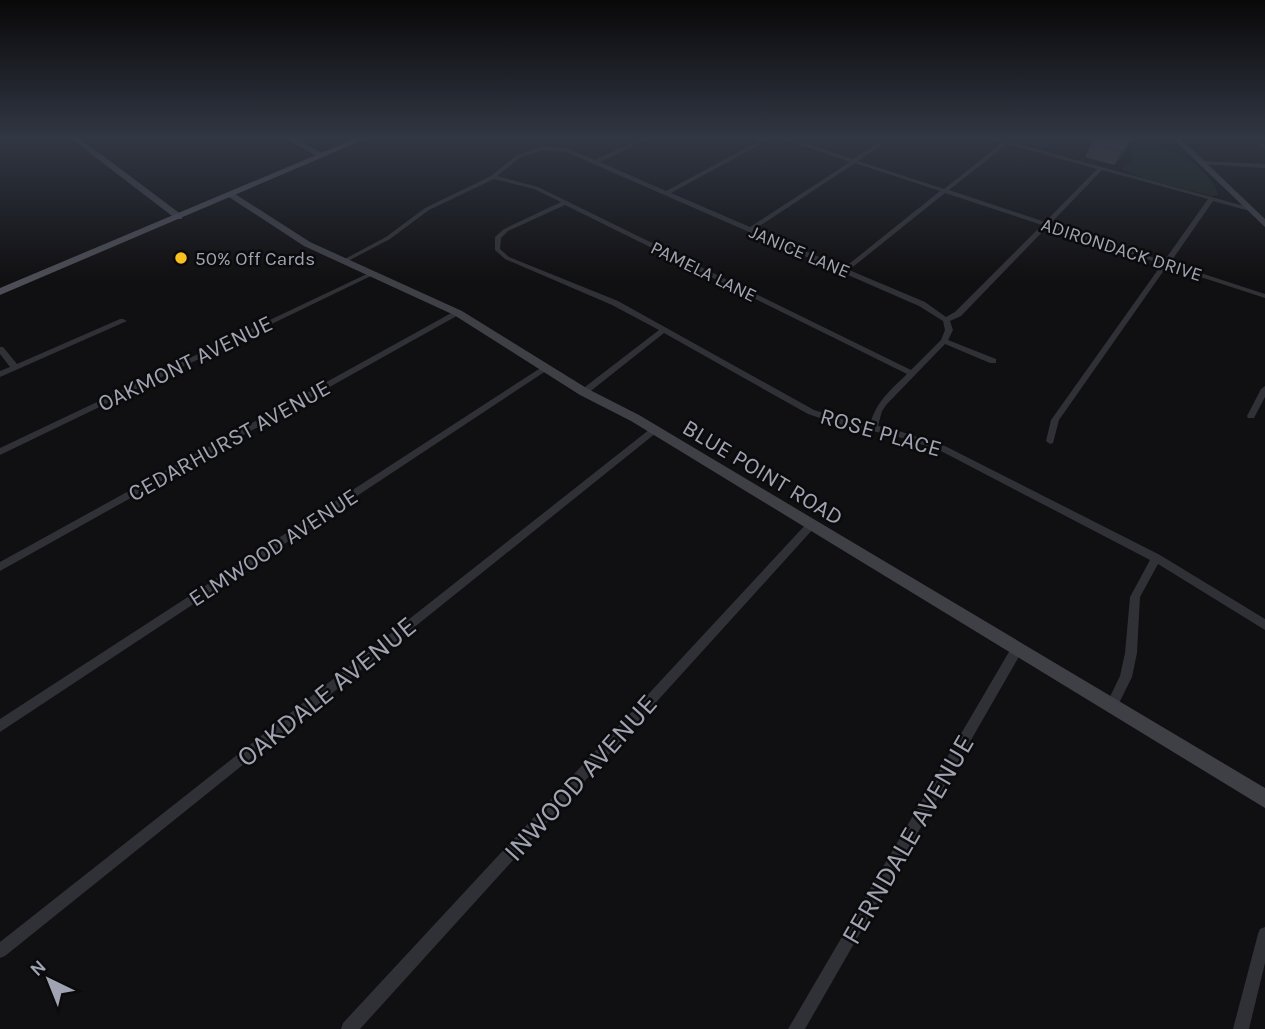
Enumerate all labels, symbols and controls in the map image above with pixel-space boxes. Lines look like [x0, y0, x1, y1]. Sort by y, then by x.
street label: ADIRONDACK DRIVE [1039, 214, 1205, 286]
street label: JANICE LANE [746, 221, 853, 283]
street label: PAMELA LANE [647, 237, 760, 307]
place label: 50% Off Cards [195, 248, 315, 270]
marker: 50% Off Cards [173, 250, 189, 266]
street label: OAKMONT AVENUE [93, 309, 277, 417]
street label: CEDARHURST AVENUE [123, 374, 335, 507]
street label: ROSE PLACE [817, 402, 945, 463]
street label: BLUE POINT ROAD [678, 414, 848, 531]
street label: ELMWOOD AVENUE [184, 483, 363, 612]
street label: OAKDALE AVENUE [230, 609, 423, 774]
street label: INWOOD AVENUE [497, 687, 664, 868]
street label: FERNDALE AVENUE [834, 728, 981, 950]
north arrow [14, 945, 84, 1015]
text: N [26, 956, 51, 981]

